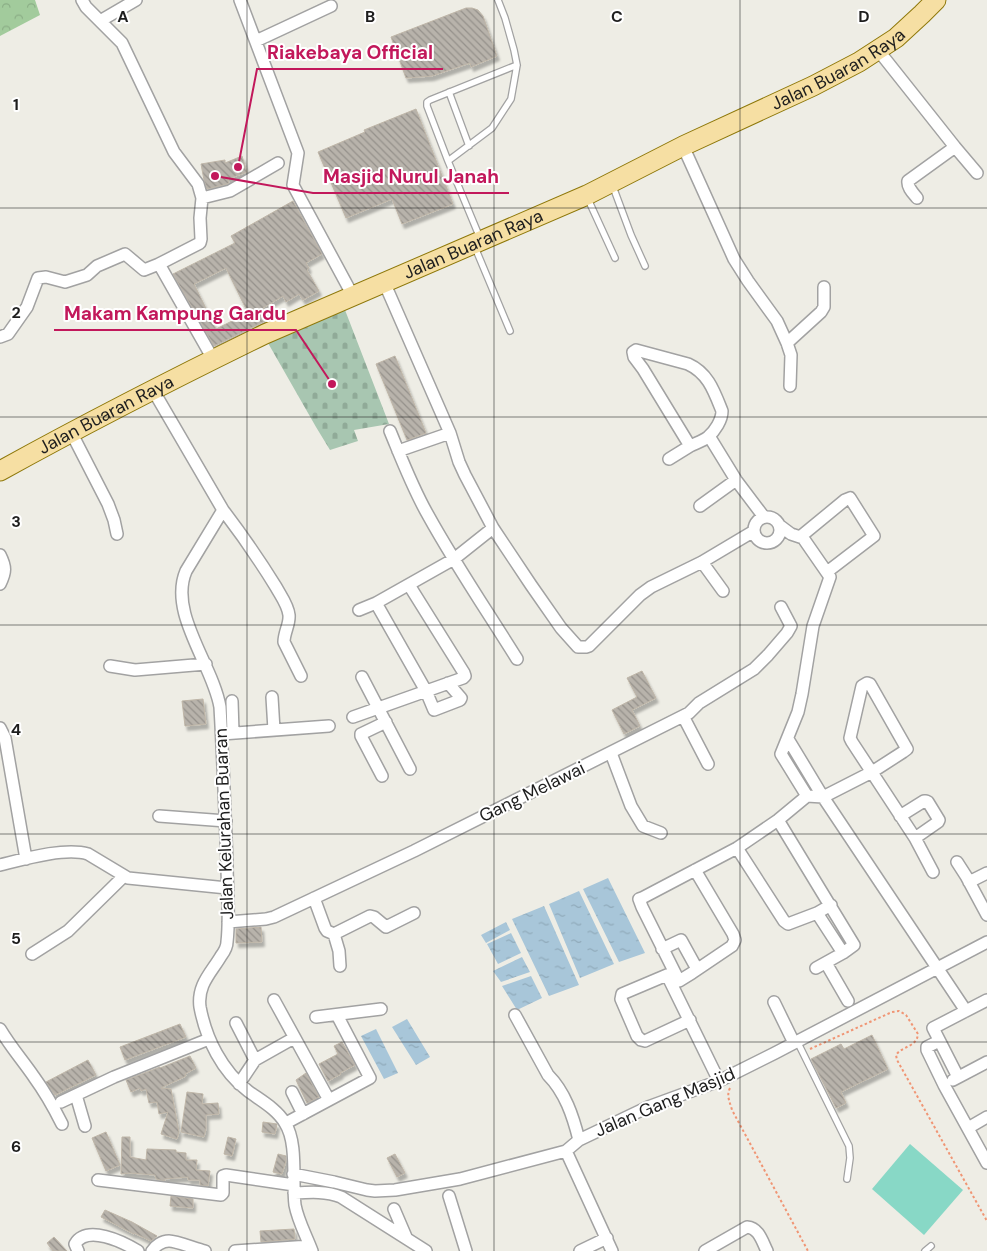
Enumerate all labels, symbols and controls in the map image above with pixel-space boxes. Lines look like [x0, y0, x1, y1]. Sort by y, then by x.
text: A [117, 6, 129, 27]
text: B [365, 6, 375, 27]
text: C [611, 6, 623, 27]
text: D [858, 6, 870, 27]
street label: Jalan Buaran Raya [767, 23, 911, 116]
callout: Riakebaya Official [257, 35, 443, 69]
text: Riakebaya Official [267, 40, 433, 65]
text: 1 [13, 94, 19, 115]
callout: Masjid Nurul Janah [313, 159, 509, 193]
text: Masjid Nurul Janah [323, 164, 499, 189]
street label: Jalan Buaran Raya [400, 204, 547, 285]
callout: Makam Kampung Gardu [54, 296, 296, 330]
text: Makam Kampung Gardu [64, 301, 286, 326]
text: 2 [11, 302, 21, 323]
street label: Jalan Buaran Raya [34, 369, 178, 460]
text: 3 [11, 511, 21, 532]
text: 4 [11, 719, 21, 740]
street label: Jalan Kelurahan Buaran [209, 728, 239, 920]
street label: Gang Melawai [475, 756, 589, 828]
text: 5 [11, 928, 21, 949]
street label: Jalan Gang Masjid [591, 1062, 739, 1142]
text: 6 [11, 1136, 21, 1157]

